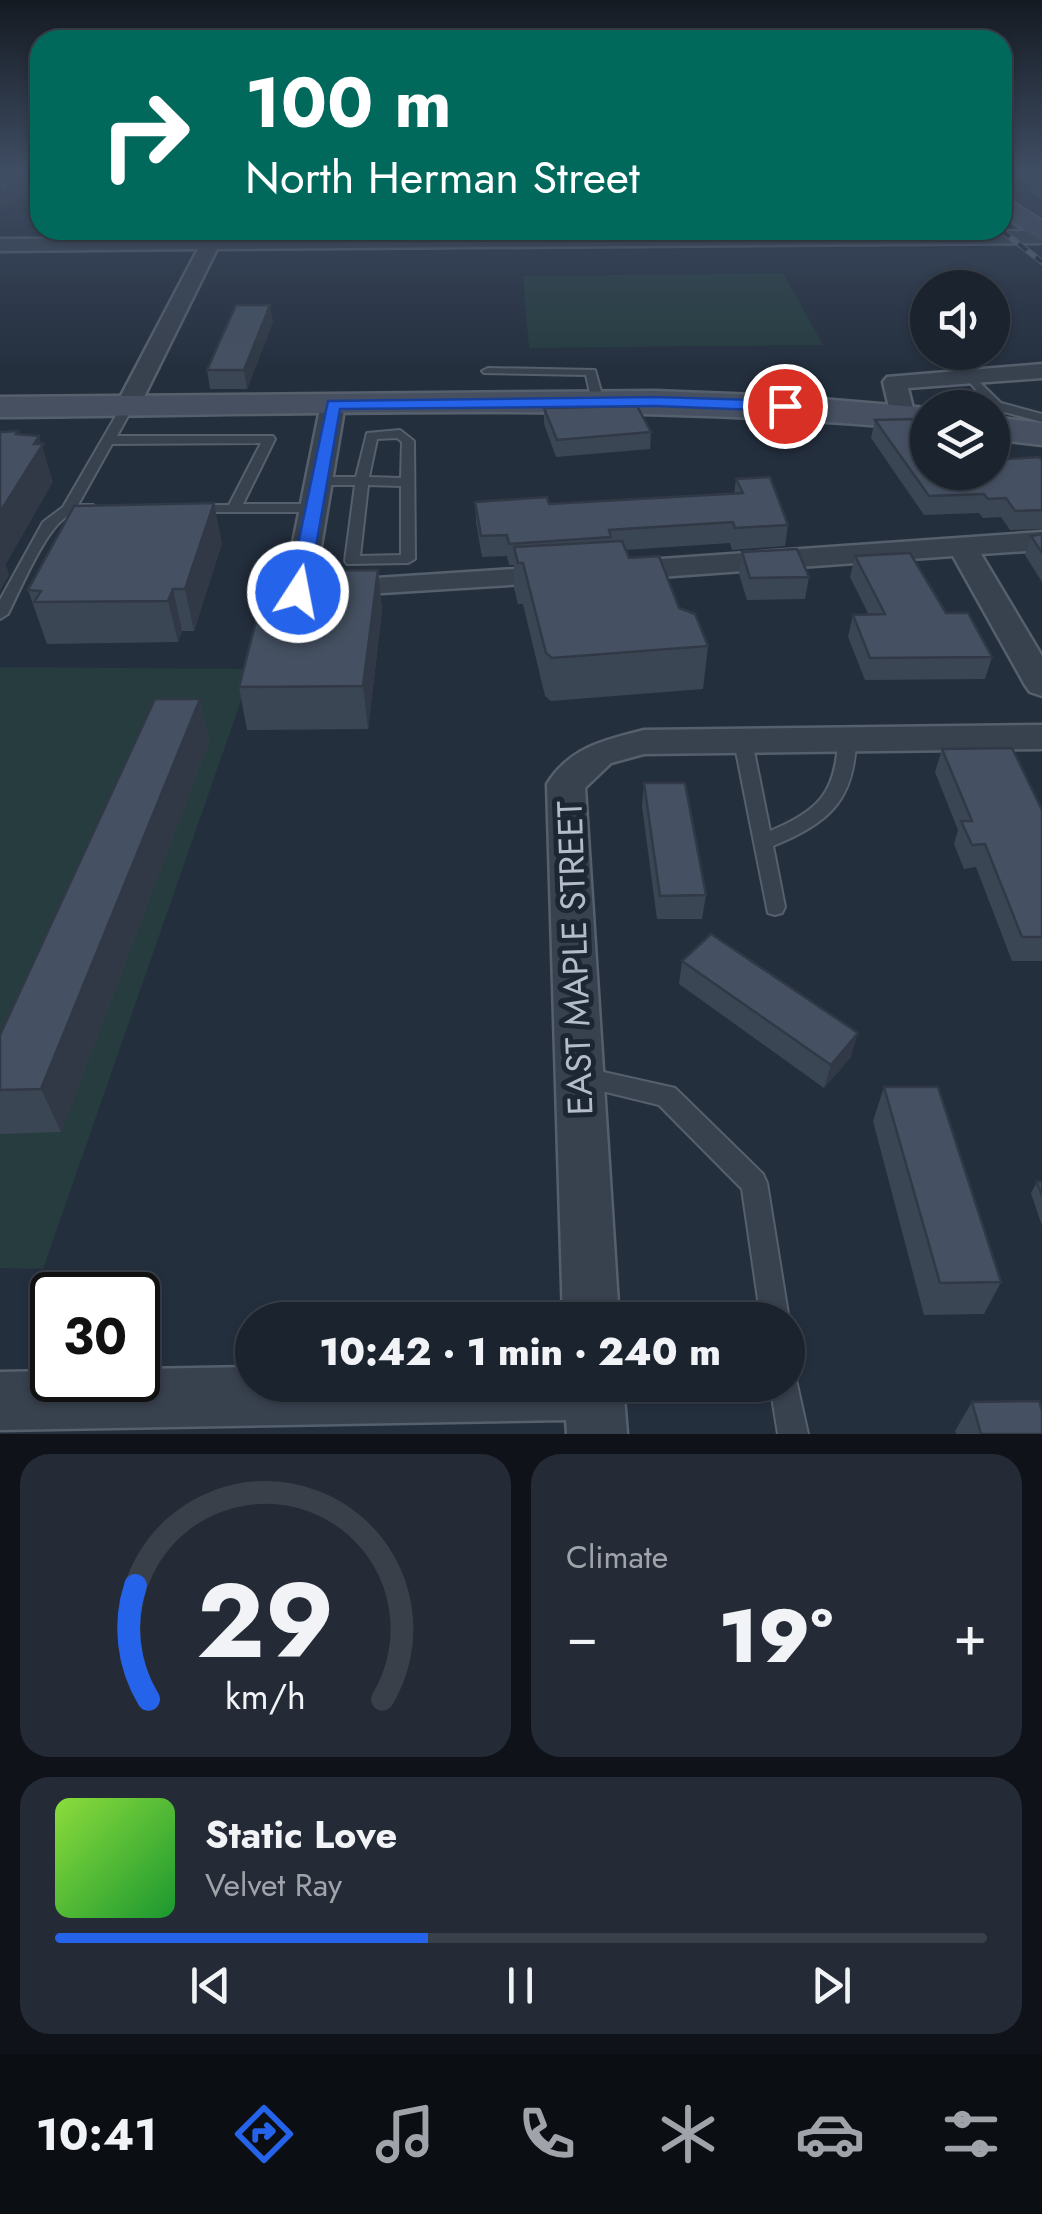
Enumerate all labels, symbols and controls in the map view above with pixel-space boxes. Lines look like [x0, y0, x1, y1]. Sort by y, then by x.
text: 100 m [245, 52, 452, 153]
icon: right [80, 70, 210, 200]
text: North Herman Street [245, 145, 640, 210]
map controls [910, 270, 1010, 490]
button: sound [910, 270, 1010, 370]
pin [743, 364, 828, 449]
icon: arrive [758, 379, 813, 434]
button: layers [910, 390, 1010, 490]
position arrow [246, 540, 350, 644]
street label: EAST MAPLE STREET [545, 800, 605, 1116]
speed limit sign: 30 [30, 1272, 160, 1402]
text: 10:42 · 1 min · 240 m [319, 1324, 721, 1379]
text: Climate [566, 1534, 668, 1580]
text: 29 [197, 1546, 334, 1696]
text: 19° [719, 1582, 833, 1690]
text: − [566, 1596, 598, 1676]
text: + [953, 1596, 987, 1676]
text: km/h [225, 1671, 306, 1722]
text: Static Love [205, 1807, 397, 1862]
text: Velvet Ray [205, 1862, 342, 1908]
icon: previous [183, 1958, 238, 2013]
icon: pause [493, 1958, 548, 2013]
icon: next [804, 1958, 859, 2013]
icon: directions [229, 2099, 299, 2169]
icon: music [370, 2099, 440, 2169]
icon: phone [512, 2099, 582, 2169]
icon: climate [653, 2099, 723, 2169]
icon: car [795, 2099, 865, 2169]
icon: filters [936, 2099, 1006, 2169]
text: 10:41 [36, 2102, 157, 2167]

